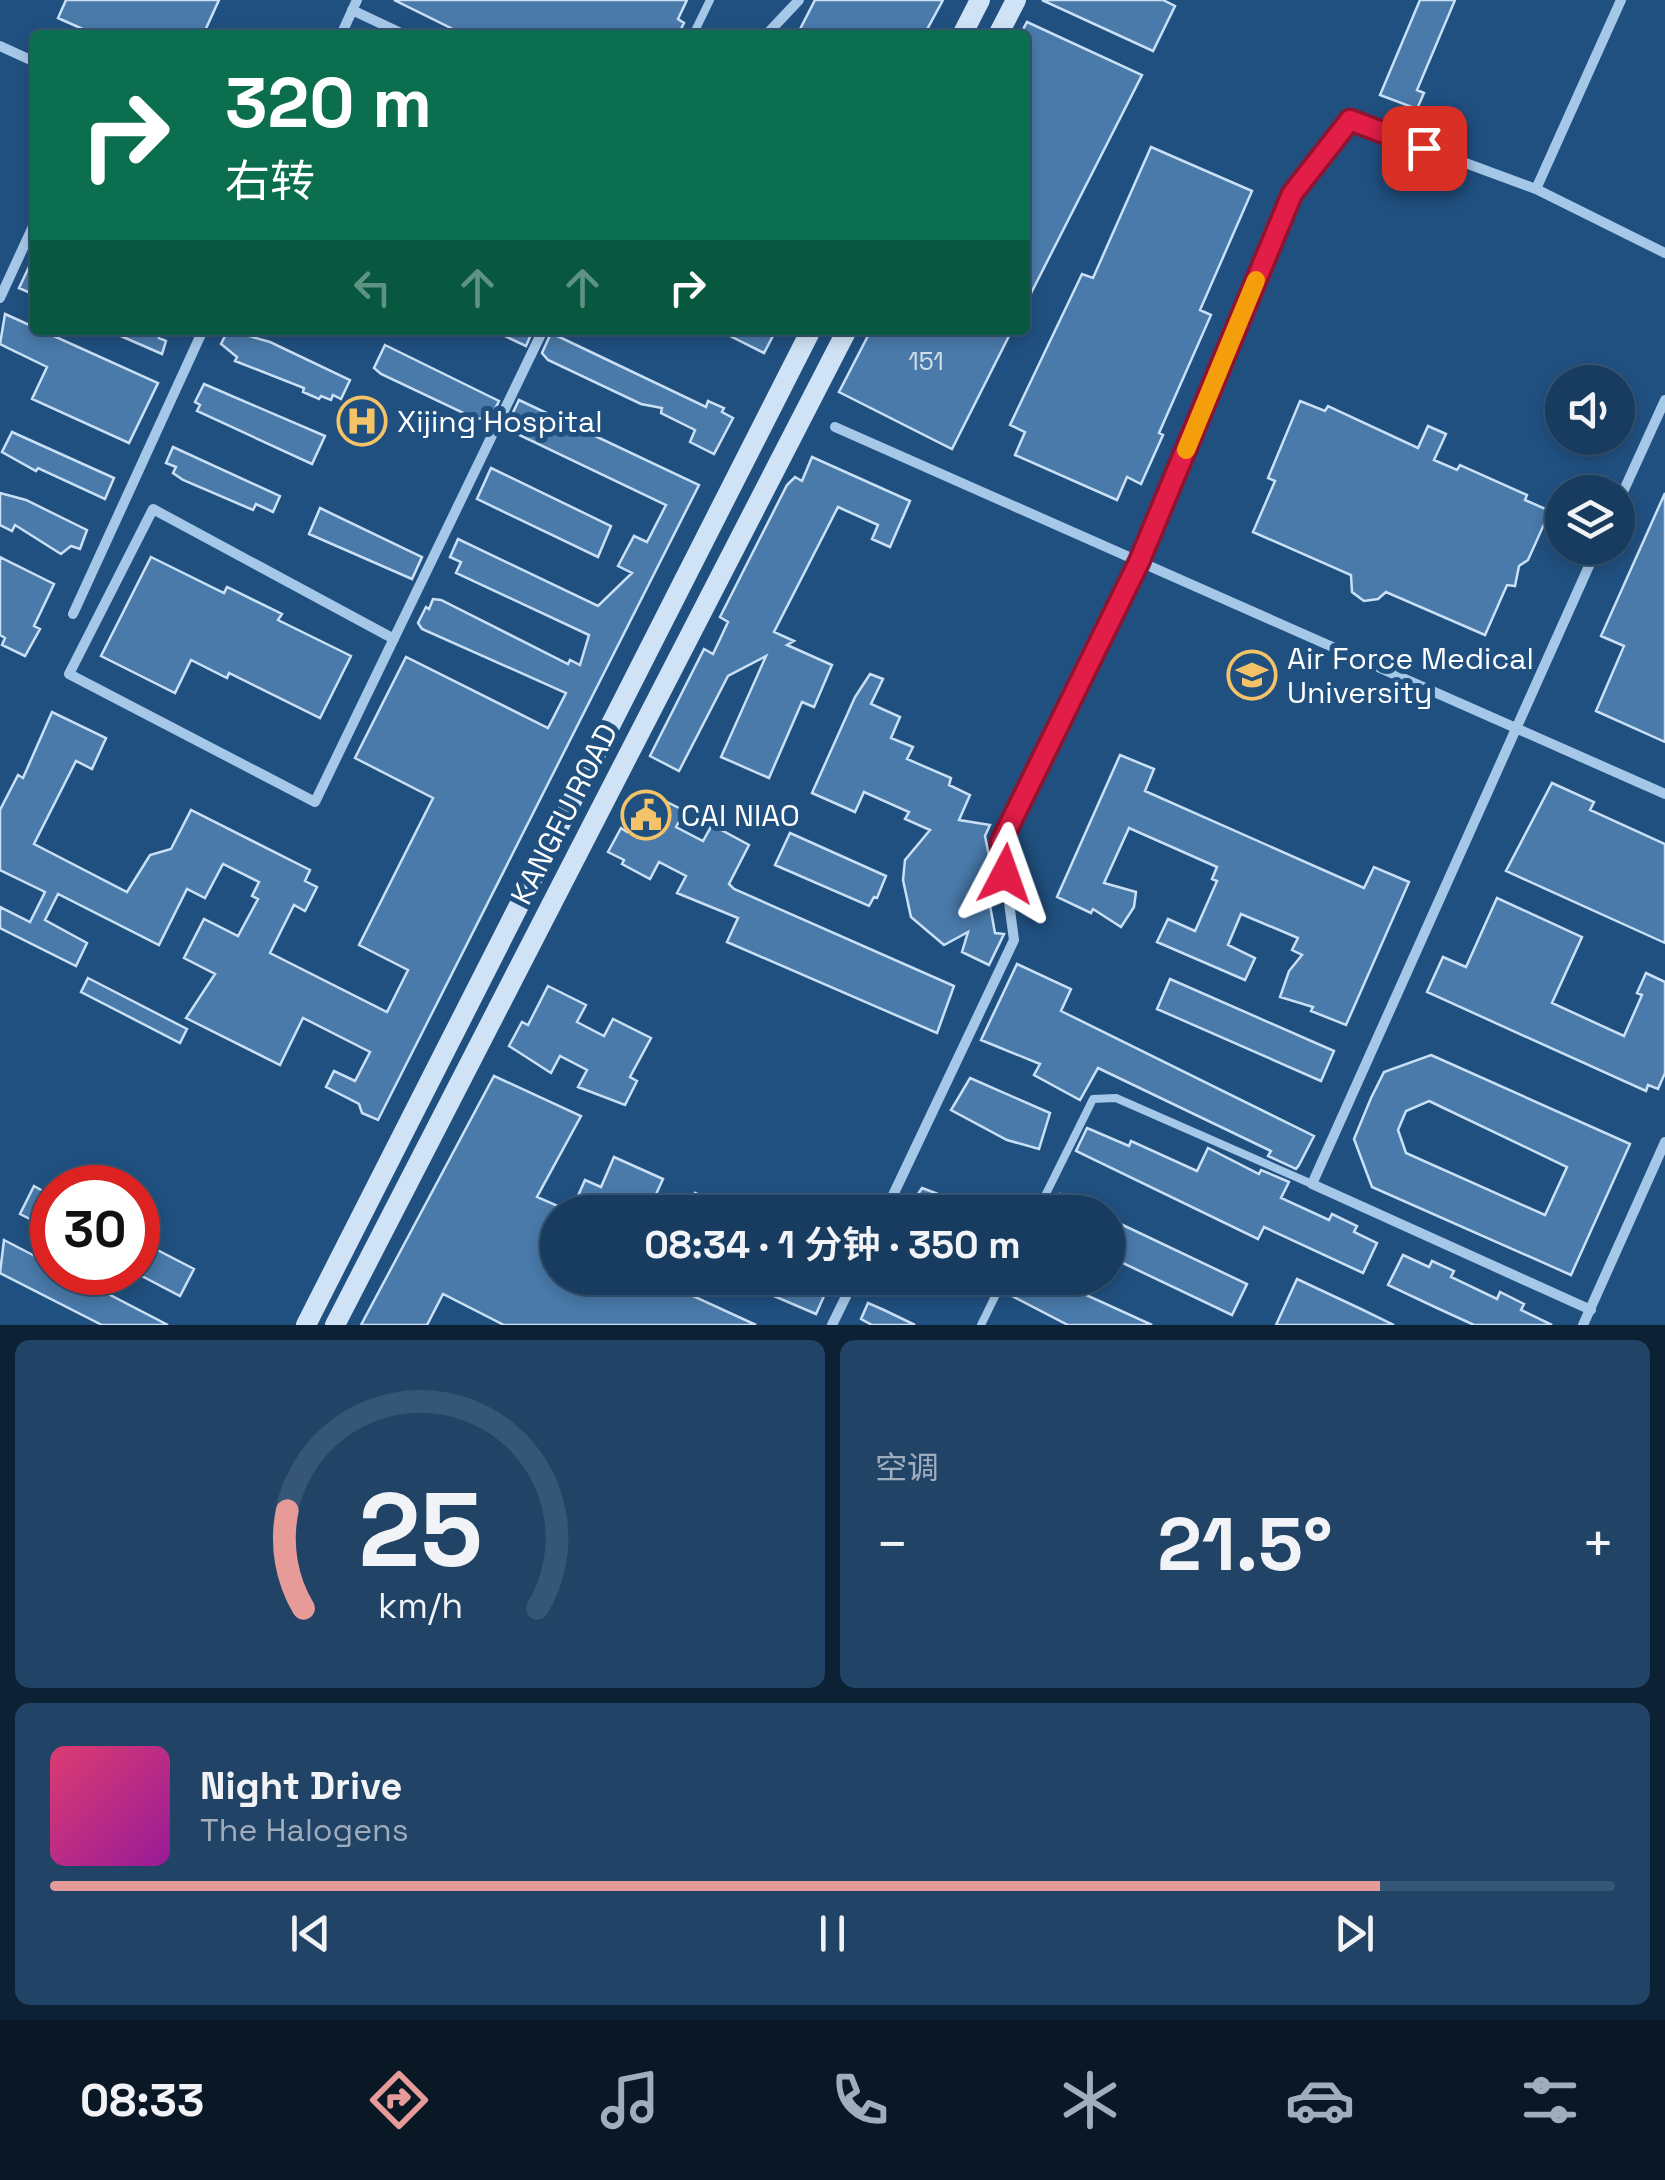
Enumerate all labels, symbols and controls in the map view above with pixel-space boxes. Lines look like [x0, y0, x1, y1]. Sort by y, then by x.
text: 320 m [225, 58, 432, 147]
icon: right [60, 70, 190, 200]
pin [1382, 106, 1467, 191]
icon: arrive [1397, 121, 1452, 176]
text: 右转 [225, 153, 315, 210]
icon: left [345, 260, 400, 315]
icon: ahead [450, 260, 505, 315]
icon: ahead [555, 260, 610, 315]
icon: right [660, 260, 715, 315]
house number: 151 [908, 345, 944, 377]
map controls [1545, 365, 1635, 565]
button: sound [1545, 365, 1635, 455]
hospital icon: Xijing Hospital [336, 395, 388, 447]
place label: Xijing Hospital [397, 402, 603, 441]
button: layers [1545, 475, 1635, 565]
place label: Air Force Medical University [1287, 639, 1534, 712]
school or university icon: Air Force Medical University [1226, 649, 1278, 701]
street label: KANGFU ROAD [502, 717, 626, 911]
public building icon: CAI NIAO [620, 789, 672, 841]
place label: CAI NIAO [681, 796, 800, 835]
position arrow [953, 822, 1057, 926]
speed limit sign: 30 [30, 1165, 160, 1295]
text: 08:34 · 1 分钟 · 350 m [644, 1221, 1021, 1269]
text: 空调 [875, 1448, 939, 1488]
text: 25 [358, 1464, 482, 1596]
text: 21.5° [1157, 1496, 1333, 1592]
text: − [875, 1509, 909, 1579]
text: + [1581, 1509, 1615, 1579]
text: km/h [377, 1583, 463, 1628]
text: Night Drive [200, 1762, 402, 1810]
text: The Halogens [200, 1810, 409, 1850]
icon: previous [283, 1906, 338, 1961]
icon: pause [805, 1906, 860, 1961]
icon: next [1327, 1906, 1382, 1961]
icon: directions [364, 2065, 434, 2135]
icon: music [595, 2065, 665, 2135]
icon: phone [825, 2065, 895, 2135]
icon: climate [1055, 2065, 1125, 2135]
icon: car [1285, 2065, 1355, 2135]
icon: filters [1515, 2065, 1585, 2135]
text: 08:33 [80, 2072, 204, 2129]

